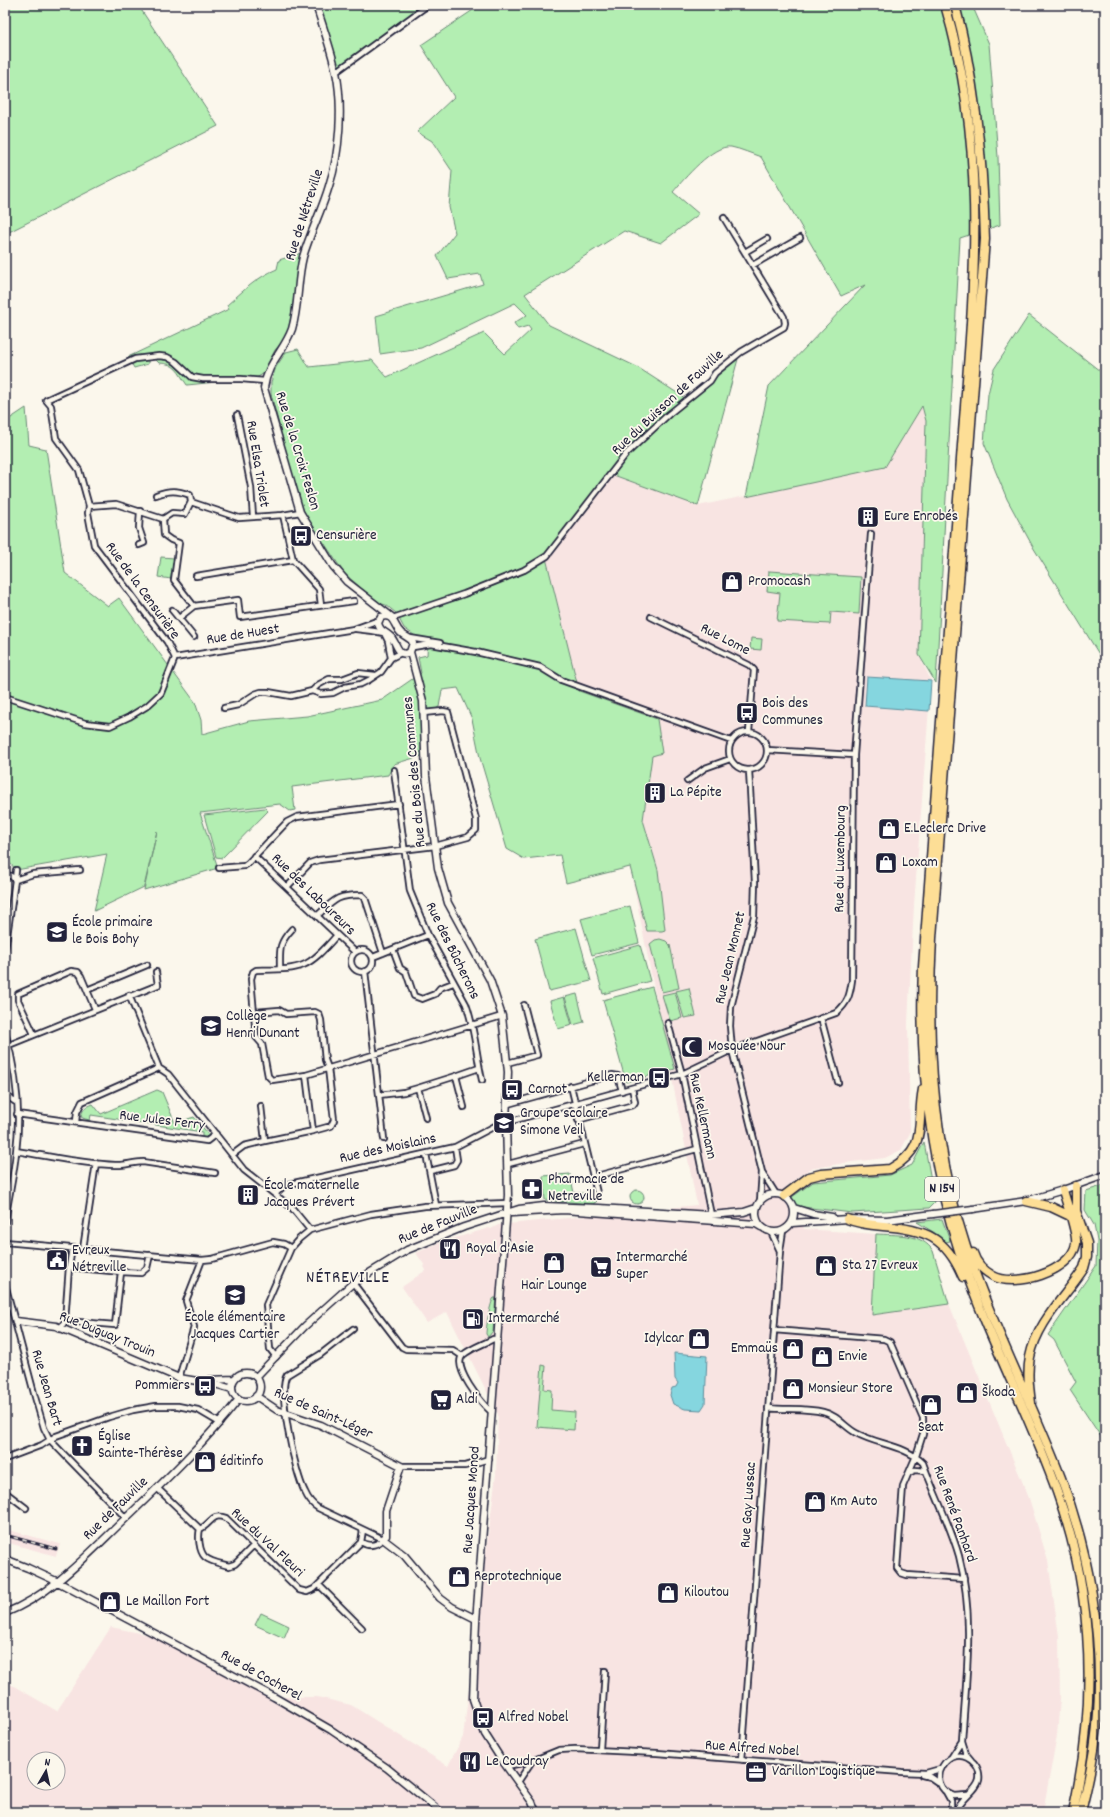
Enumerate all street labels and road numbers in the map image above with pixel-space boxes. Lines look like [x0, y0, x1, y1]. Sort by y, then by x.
street label: Rue de Nétreville [280, 166, 330, 264]
street label: Rue du Buisson de Fauville [607, 345, 729, 461]
street label: Rue de la Croix Feslon [268, 389, 326, 513]
street label: Rue Elsa Triolet [239, 419, 275, 509]
street label: Rue de la Censurière [99, 538, 185, 645]
street label: Rue de Huest [205, 618, 281, 652]
street label: Rue Lome [696, 618, 754, 662]
street label: Rue du Bois des Communes [397, 696, 433, 848]
street label: Rue du Luxembourg [829, 805, 853, 913]
street label: Rue des Laboureurs [266, 849, 360, 941]
street label: Rue des Bûcherons [419, 899, 485, 1003]
street label: Rue Jean Monnet [710, 909, 752, 1007]
street label: Rue Kellermann [682, 1071, 722, 1161]
street label: Rue Jules Ferry [118, 1105, 207, 1137]
street label: Rue des Moislains [338, 1128, 438, 1170]
road number: N 154 [925, 1177, 959, 1201]
street label: Rue de Fauville [395, 1199, 481, 1251]
street label: Rue Duguay Trouin [56, 1306, 158, 1364]
street label: Rue Jean Bart [25, 1347, 68, 1429]
street label: Rue de Saint-Léger [270, 1382, 376, 1446]
street label: Rue Jacques Monod [457, 1445, 487, 1555]
street label: Rue Gay Lussac [735, 1461, 763, 1549]
street label: Rue René Panhard [926, 1462, 982, 1566]
street label: Rue de Fauville [78, 1472, 154, 1546]
street label: Rue du Val Fleuri [225, 1503, 309, 1583]
street label: Rue de Cocherel [216, 1645, 306, 1708]
street label: Rue Alfred Nobel [704, 1735, 800, 1763]

